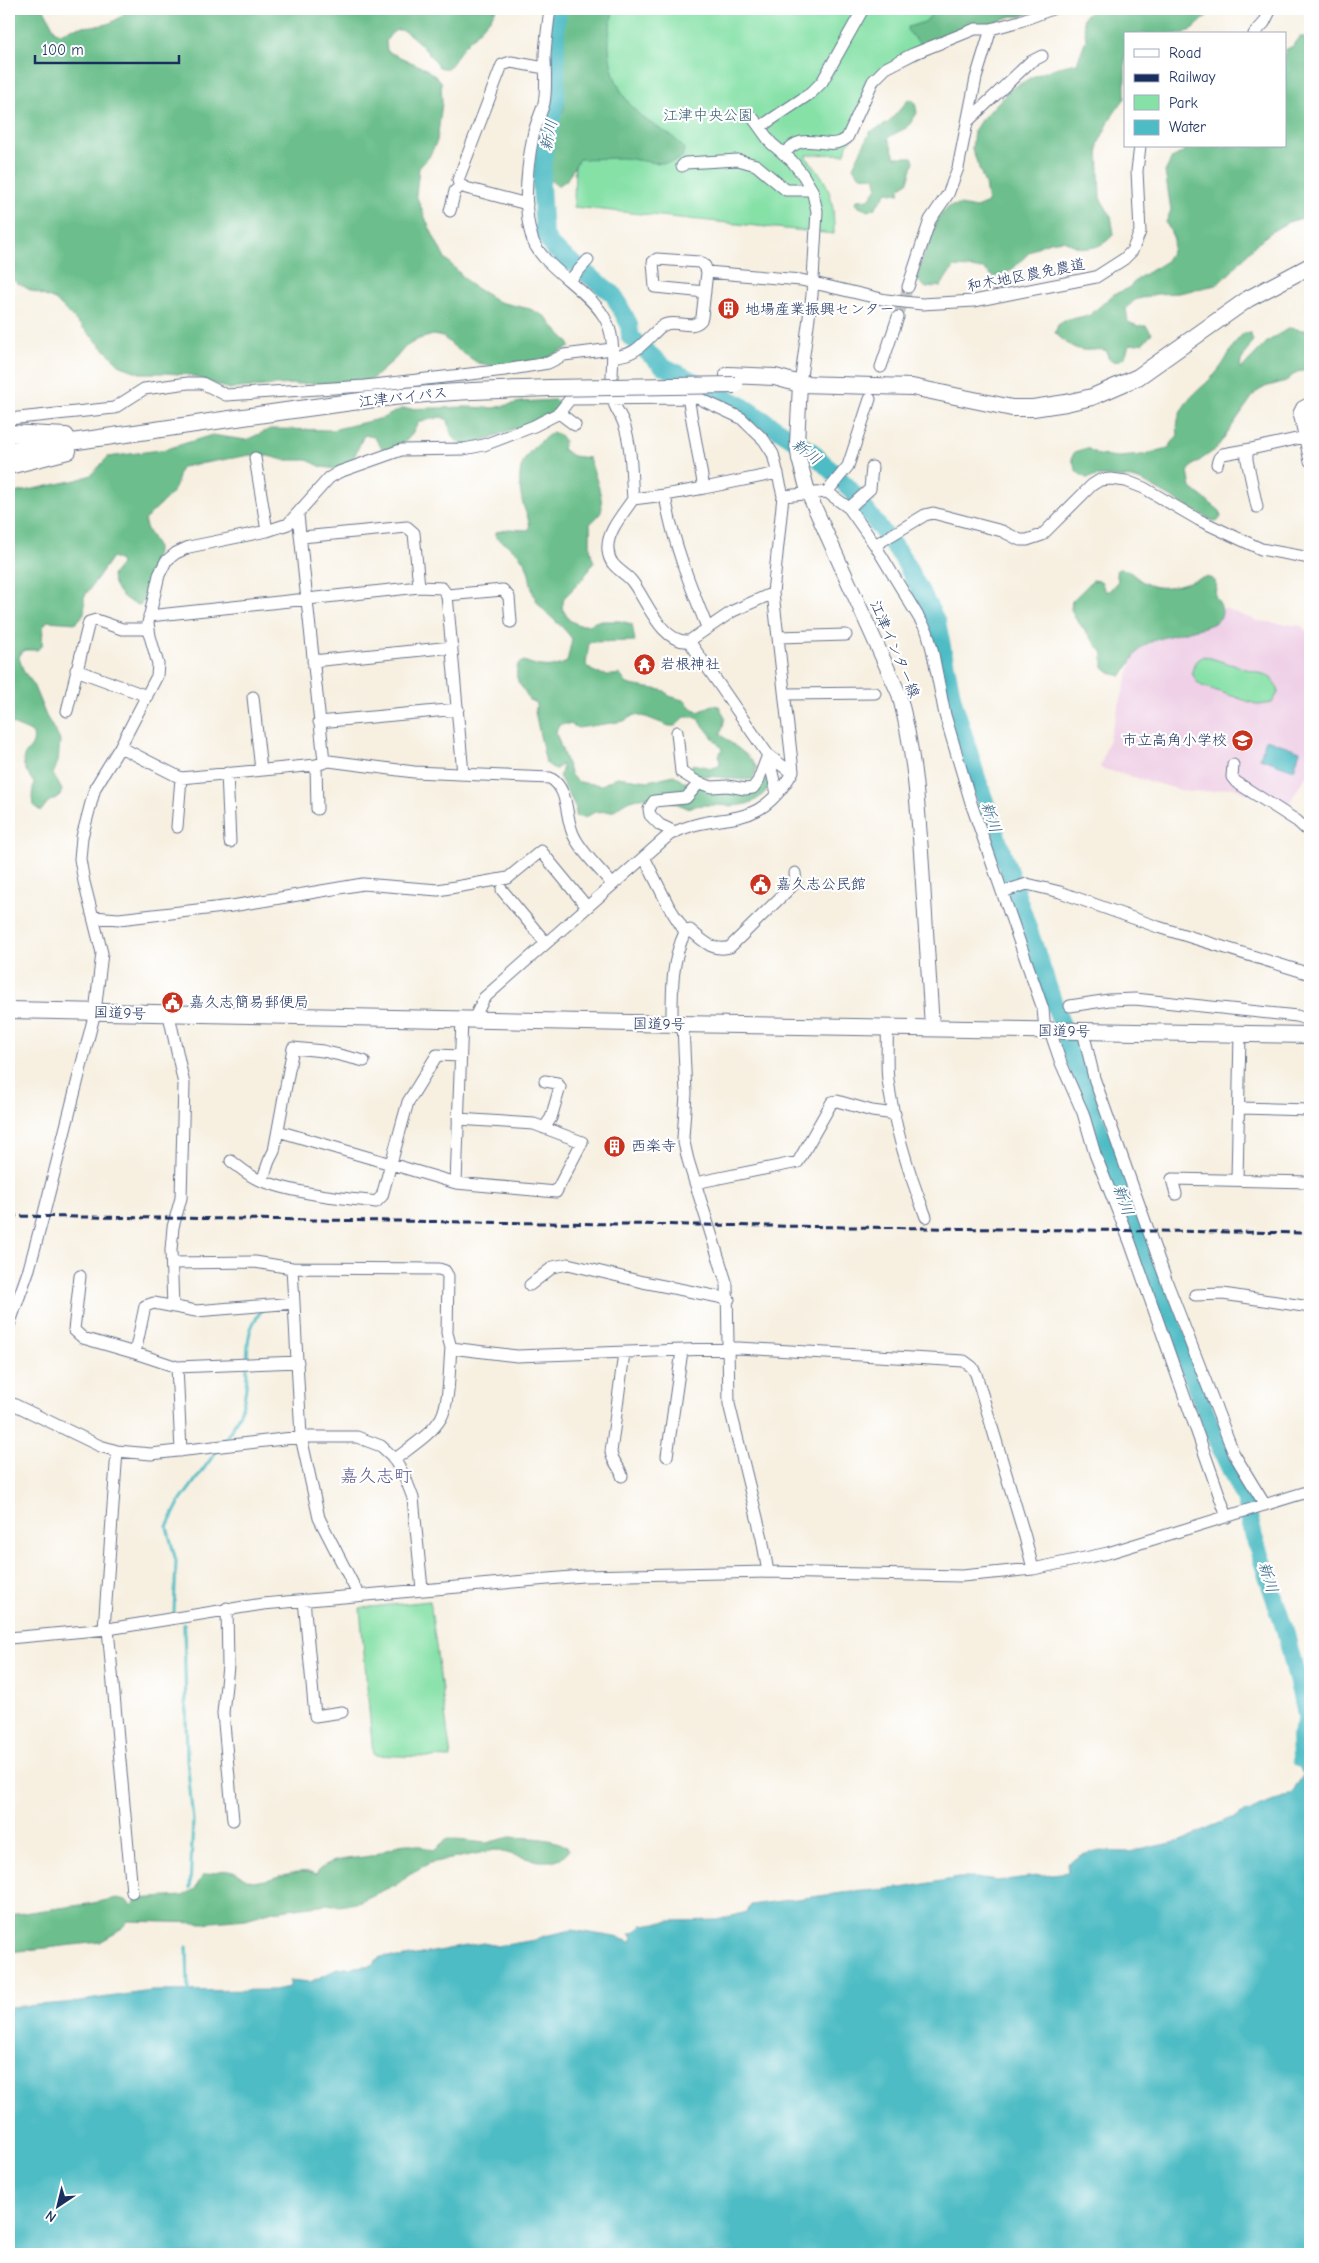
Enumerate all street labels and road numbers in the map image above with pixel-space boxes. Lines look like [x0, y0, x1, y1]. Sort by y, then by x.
street label: 和木地区農免農道 [965, 255, 1087, 295]
street label: 江津バイパス [357, 383, 449, 411]
street label: 江津インター線 [866, 597, 924, 701]
street label: 国道9号 [93, 1003, 147, 1023]
street label: 国道9号 [632, 1015, 686, 1033]
street label: 国道9号 [1037, 1022, 1091, 1040]

